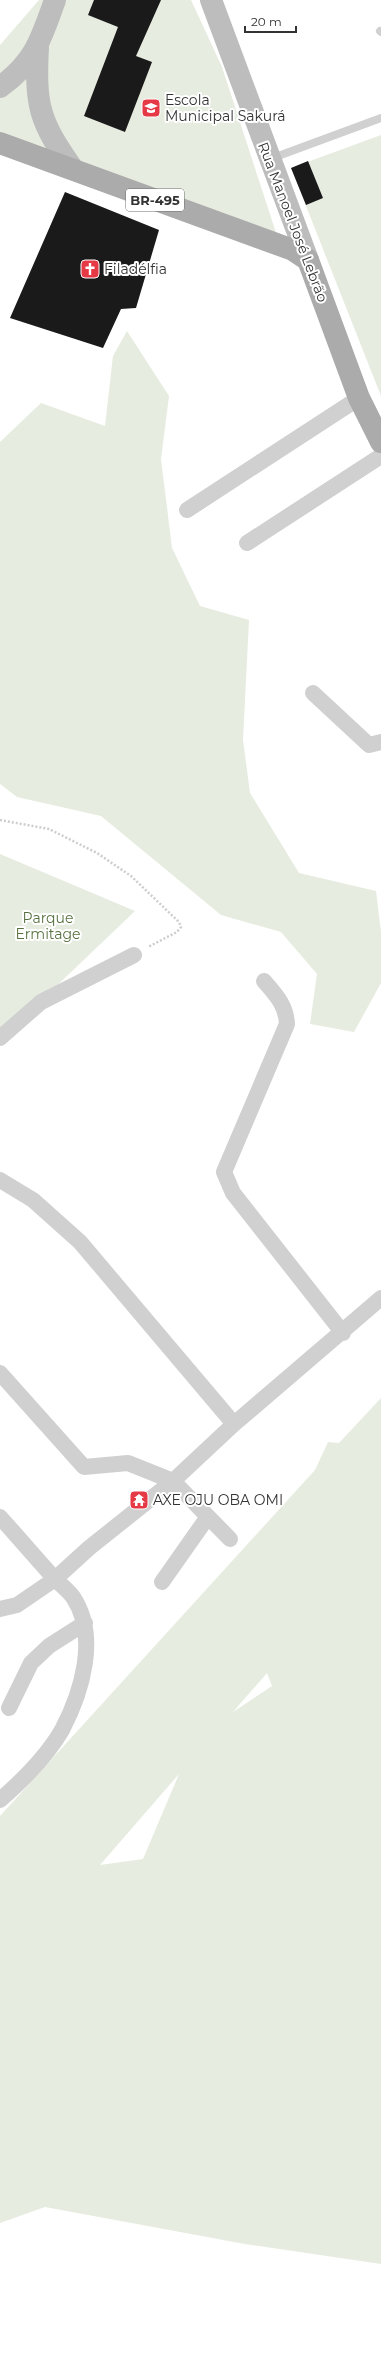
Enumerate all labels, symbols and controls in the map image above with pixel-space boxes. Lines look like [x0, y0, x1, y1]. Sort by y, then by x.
scale bar [245, 8, 296, 34]
text: 20 m [251, 14, 282, 29]
place label: Escola Municipal Sakurá [165, 91, 286, 125]
school or university icon: Escola Municipal Sakurá [140, 97, 162, 119]
street label: Rua Manoel José Lebrão [254, 139, 332, 305]
road number: BR-495 [126, 189, 184, 211]
church icon: Filadélfia [79, 258, 101, 280]
place label: Filadélfia [104, 260, 167, 278]
park label: Parque Ermitage [15, 909, 81, 943]
temple icon: AXE OJU OBA OMI [128, 1489, 150, 1511]
place label: AXE OJU OBA OMI [153, 1491, 283, 1509]

